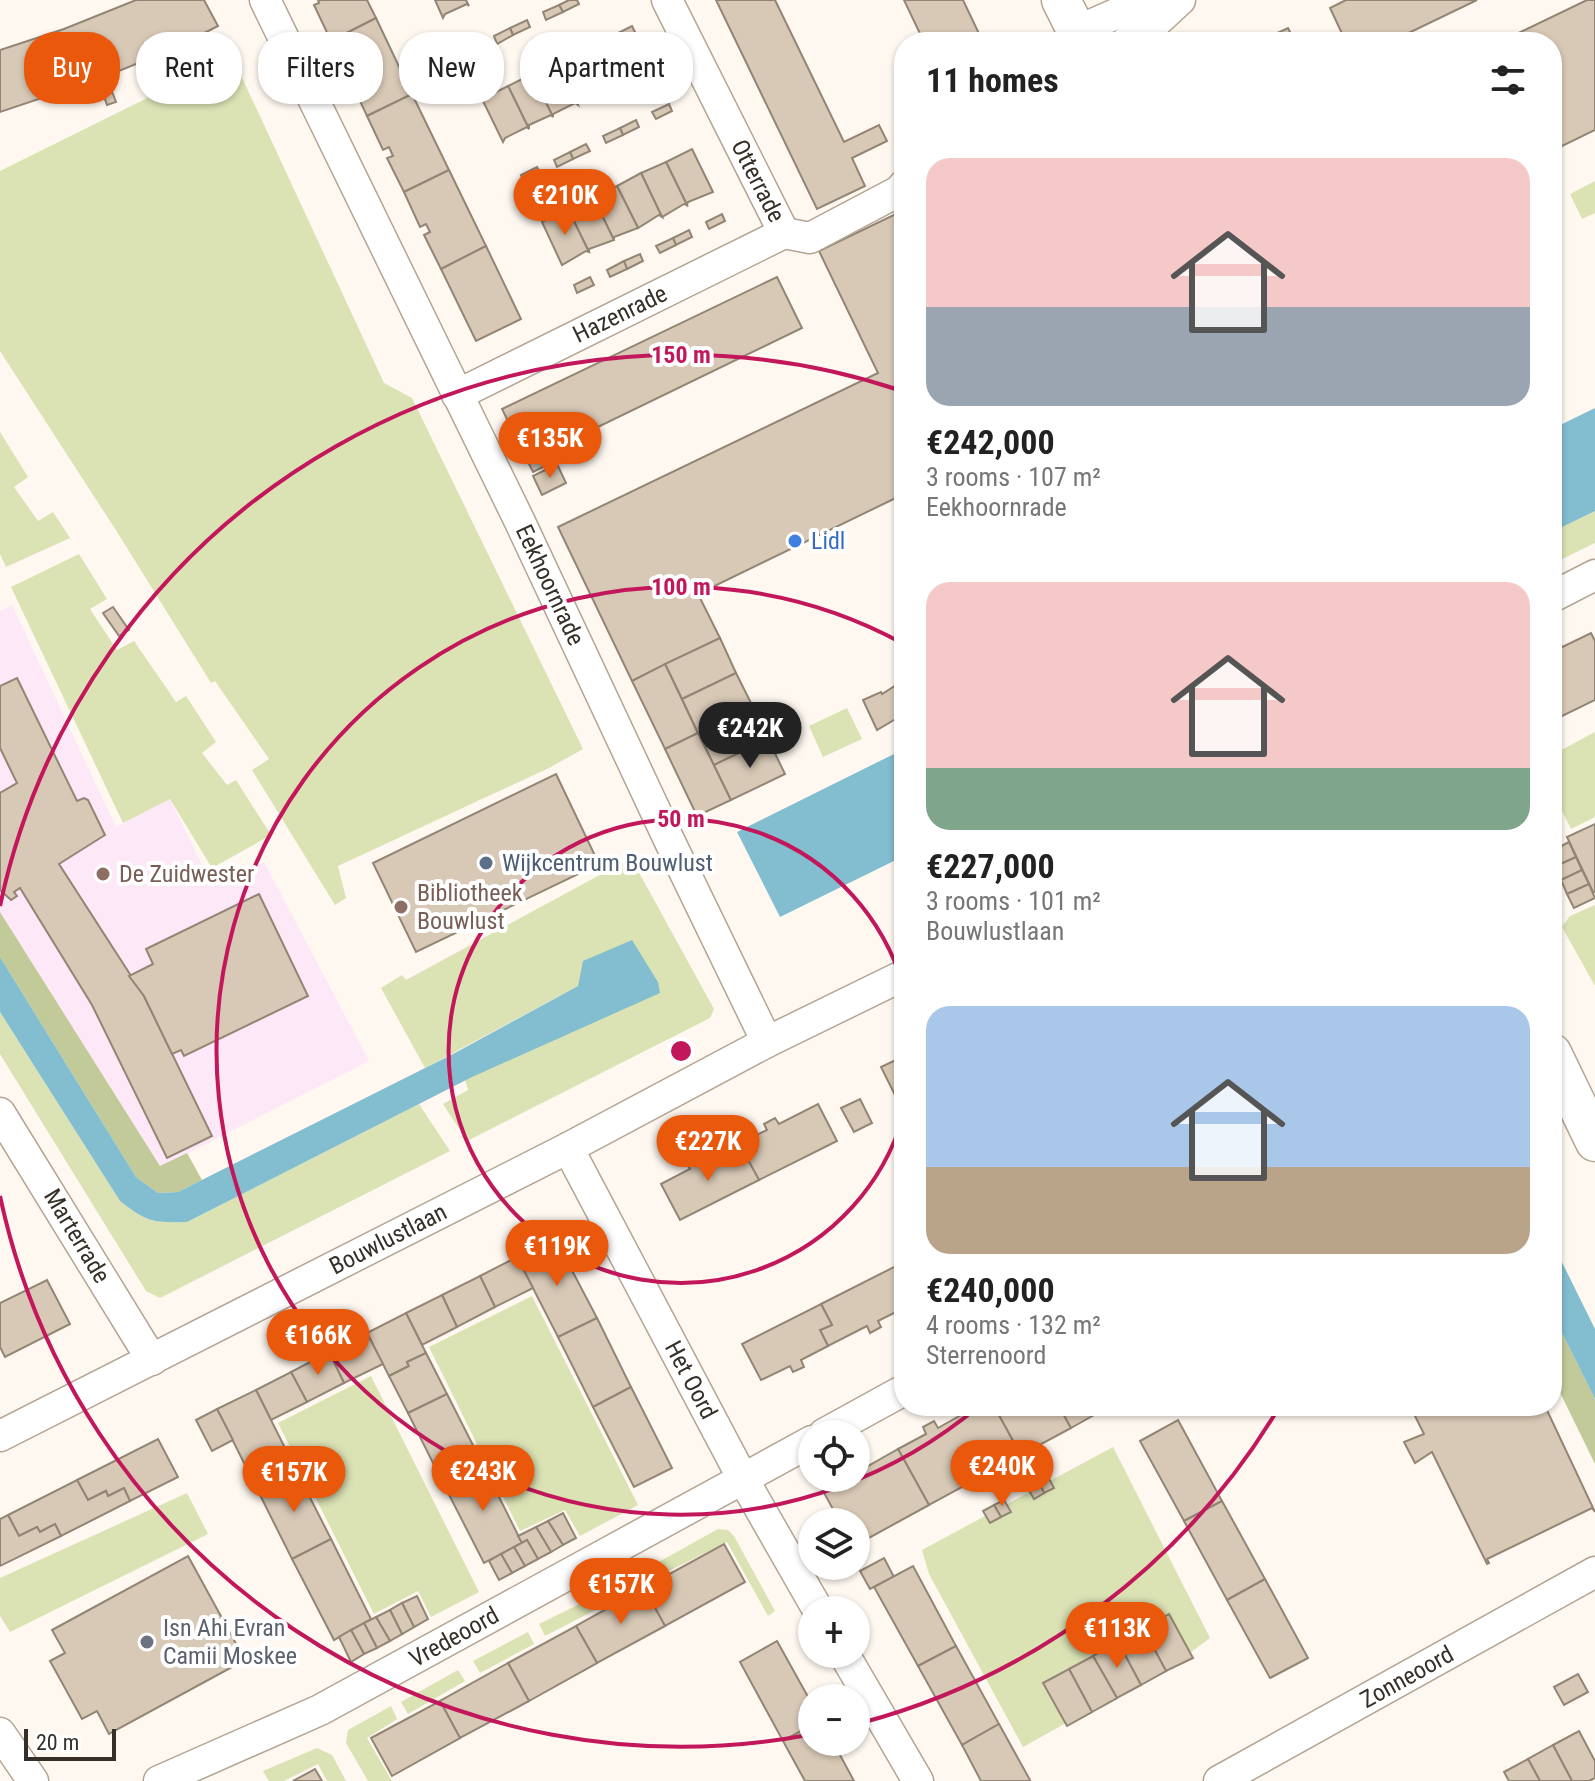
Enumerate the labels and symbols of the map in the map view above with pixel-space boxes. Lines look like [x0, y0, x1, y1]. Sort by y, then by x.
street label: Otterrade [725, 135, 791, 227]
pin: €210K [509, 169, 621, 237]
street label: Hazenrade [568, 279, 672, 349]
text: 150 m [651, 341, 711, 369]
pin: €135K [494, 412, 606, 480]
street label: Eekhoornrade [510, 520, 590, 650]
place label: Lidl [811, 527, 845, 555]
marker: Lidl [786, 532, 804, 550]
text: 100 m [651, 573, 711, 601]
pin: €242K [694, 702, 806, 770]
text: 50 m [657, 805, 705, 833]
place label: Wijkcentrum Bouwlust [502, 849, 713, 877]
marker: Wijkcentrum Bouwlust [477, 854, 495, 872]
place label: De Zuidwester [119, 860, 254, 888]
marker: De Zuidwester [94, 865, 112, 883]
place label: Bibliotheek Bouwlust [417, 879, 523, 935]
marker: Bibliotheek Bouwlust [392, 898, 410, 916]
centre of rings [667, 1037, 695, 1065]
pin: €227K [652, 1115, 764, 1183]
street label: Marterrade [38, 1184, 116, 1288]
street label: Bouwlustlaan [325, 1198, 451, 1280]
pin: €119K [501, 1220, 613, 1288]
pin: €166K [262, 1309, 374, 1377]
street label: Het Oord [659, 1336, 723, 1424]
pin: €240K [946, 1440, 1058, 1508]
pin: €243K [427, 1445, 539, 1513]
pin: €157K [238, 1446, 350, 1514]
pin: €157K [565, 1558, 677, 1626]
street label: Vredeoord [404, 1601, 504, 1673]
pin: €113K [1061, 1602, 1173, 1670]
place label: Isn Ahi Evran Camii Moskee [163, 1614, 297, 1670]
marker: Isn Ahi Evran Camii Moskee [138, 1633, 156, 1651]
street label: Zonneoord [1356, 1640, 1458, 1714]
scale bar [24, 1725, 116, 1761]

